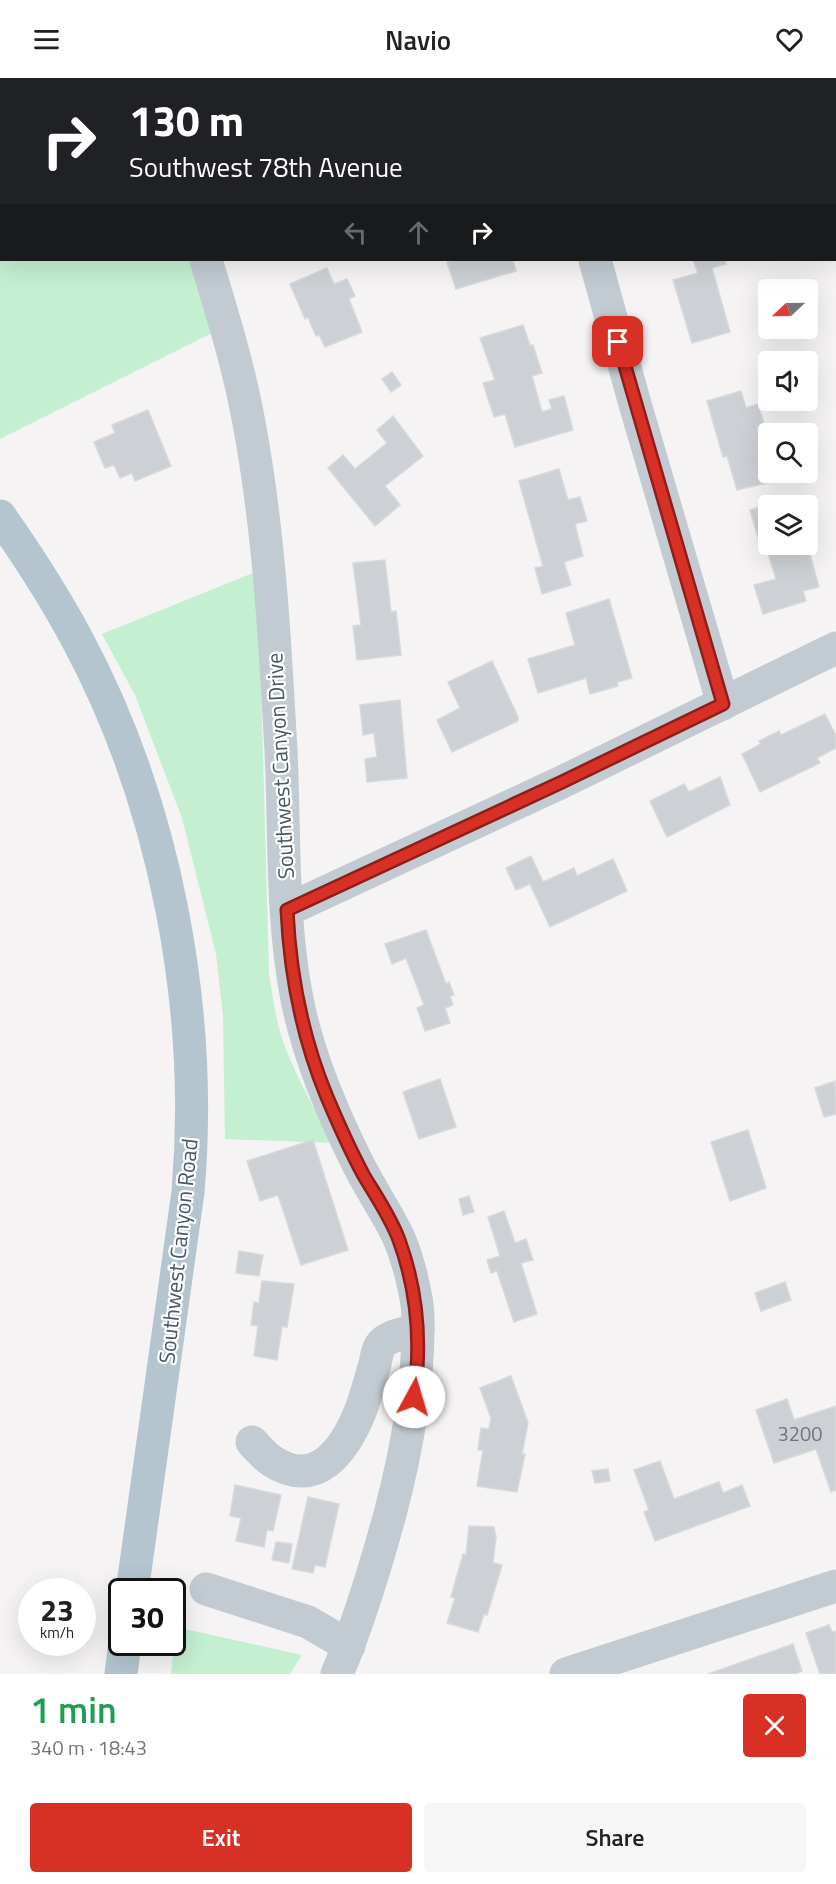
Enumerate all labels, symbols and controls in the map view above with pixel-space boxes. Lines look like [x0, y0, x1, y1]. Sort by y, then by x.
text: Navio [385, 19, 451, 60]
icon: menu [30, 23, 63, 56]
icon: heart [773, 23, 806, 56]
text: 130 m [129, 88, 244, 152]
icon: right [30, 102, 108, 180]
text: Southwest 78th Avenue [129, 146, 403, 187]
icon: left [339, 216, 372, 249]
icon: ahead [402, 216, 435, 249]
icon: right [465, 216, 498, 249]
north arrow [758, 279, 818, 339]
map controls [758, 279, 818, 555]
pin [592, 316, 643, 367]
icon: arrive [601, 325, 634, 358]
button: sound [758, 351, 818, 411]
button: search [758, 423, 818, 483]
button: layers [758, 495, 818, 555]
street label: Southwest Canyon Drive [257, 652, 303, 880]
street label: Southwest Canyon Road [149, 1137, 207, 1365]
position arrow [382, 1365, 446, 1429]
house number: 3200 [778, 1418, 822, 1449]
speed limit sign: 30 [108, 1578, 186, 1656]
text: 23 [40, 1587, 74, 1633]
text: km/h [40, 1621, 74, 1644]
text: 1 min [30, 1682, 117, 1737]
button: close [743, 1694, 806, 1757]
text: 340 m · 18:43 [30, 1732, 147, 1763]
button: Exit [30, 1803, 412, 1872]
button: Share [424, 1803, 806, 1872]

